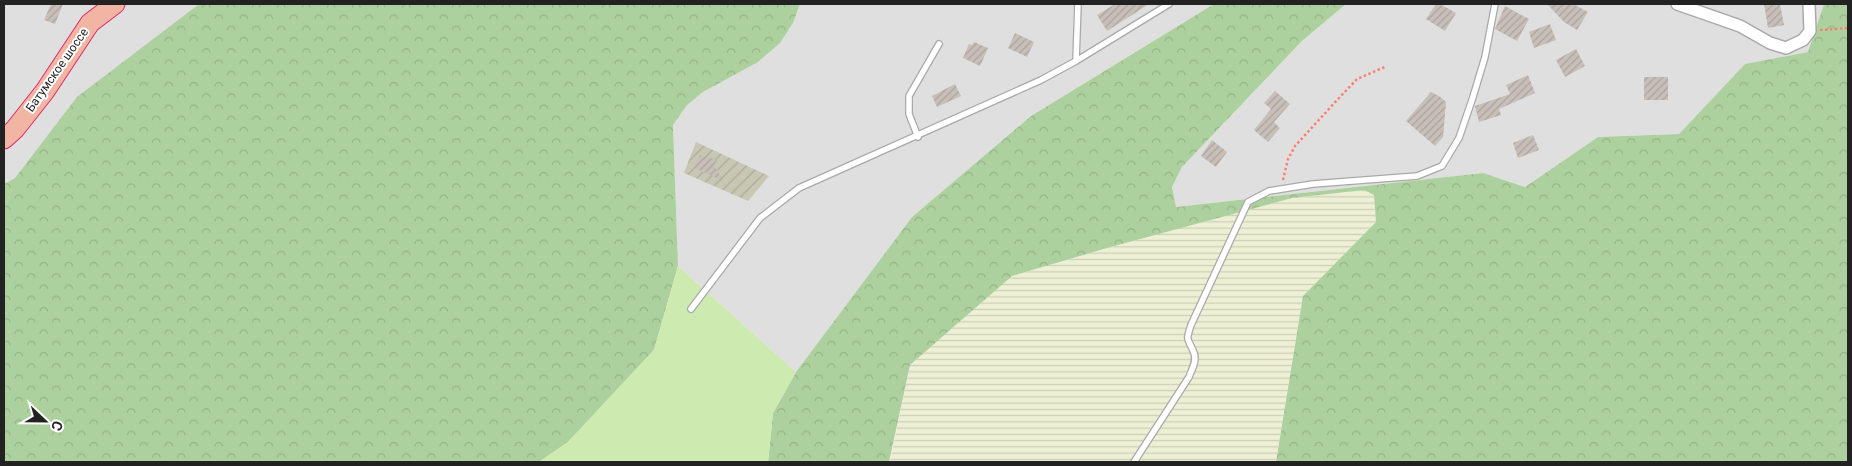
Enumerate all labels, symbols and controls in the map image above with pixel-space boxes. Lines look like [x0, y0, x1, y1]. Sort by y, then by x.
street label: Батумское шоссе [23, 26, 91, 114]
north arrow [20, 396, 70, 446]
text: С [48, 419, 66, 433]

